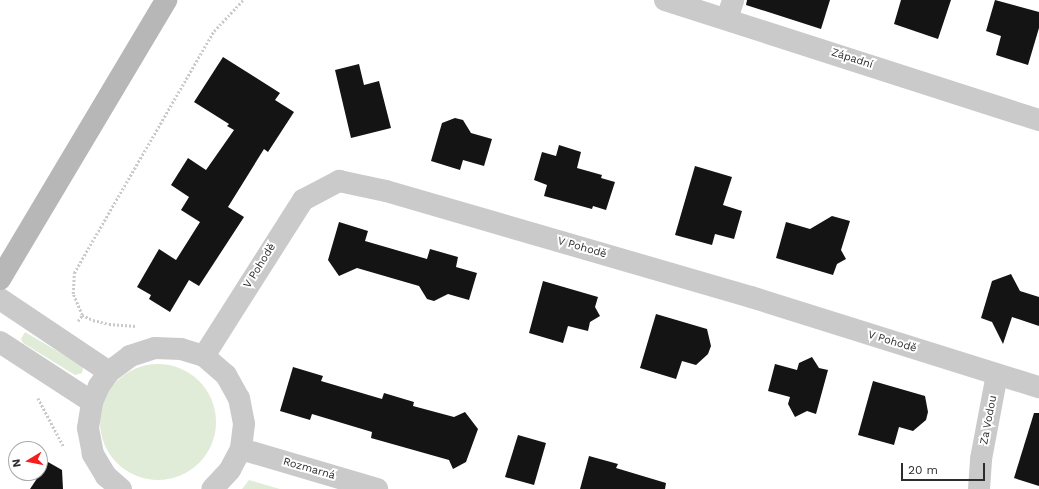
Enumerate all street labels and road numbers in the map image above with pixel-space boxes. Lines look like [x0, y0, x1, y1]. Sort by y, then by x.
street label: Západní [830, 46, 874, 72]
street label: V Pohodě [556, 235, 608, 261]
street label: V Pohodě [241, 241, 279, 291]
street label: V Pohodě [866, 328, 918, 356]
street label: Za Vodou [978, 394, 1000, 446]
street label: Rozmarná [281, 455, 337, 483]

